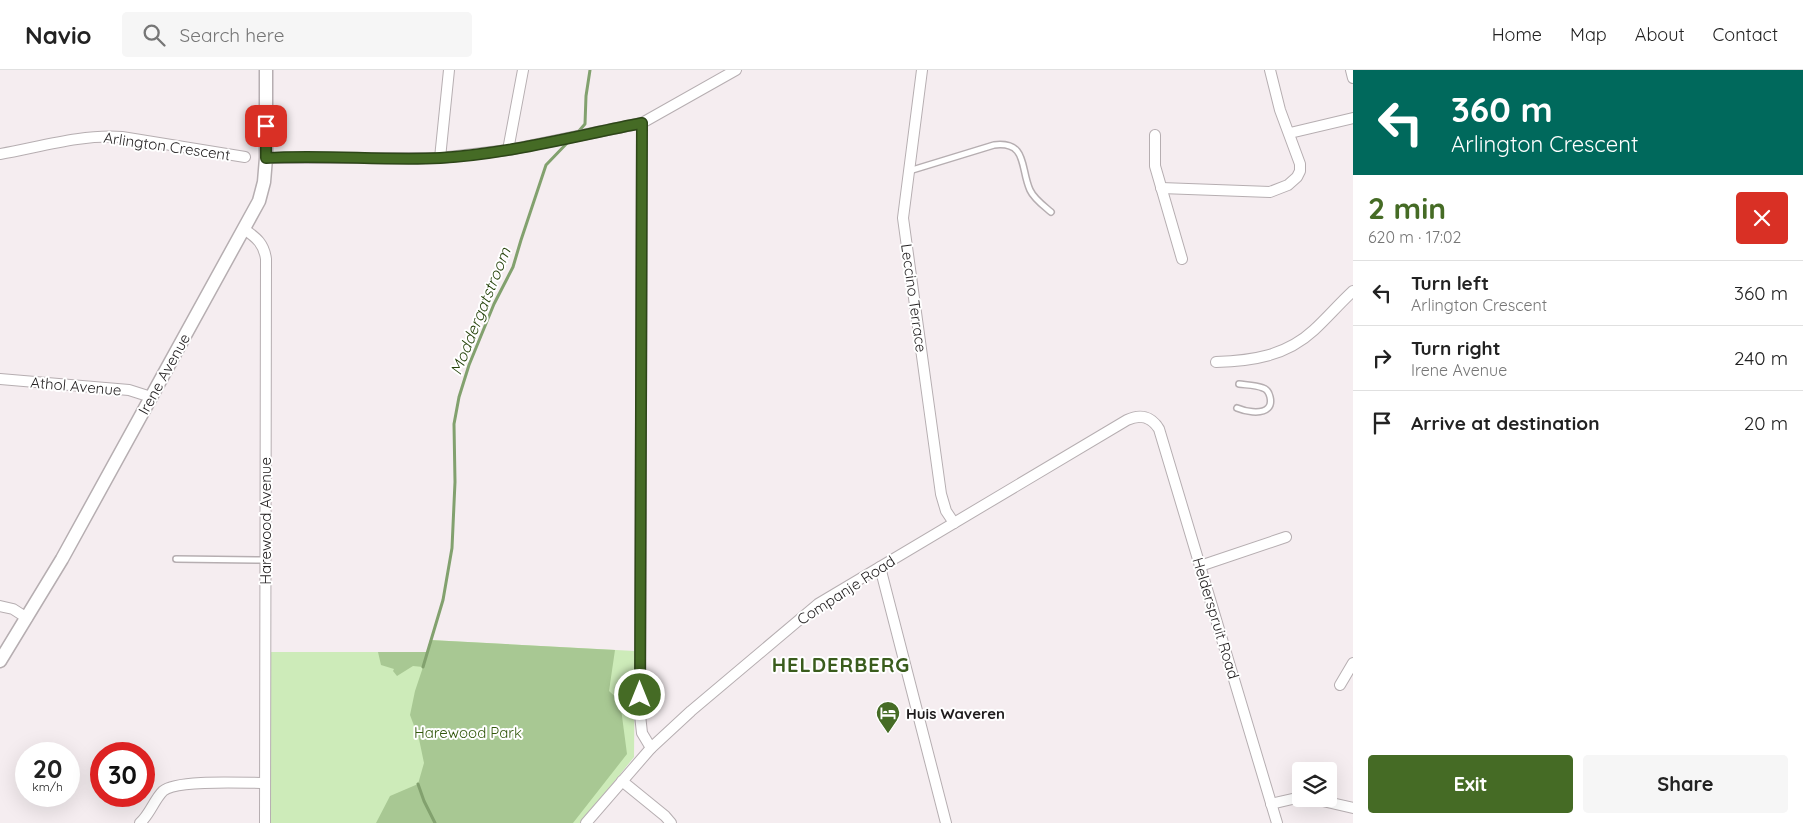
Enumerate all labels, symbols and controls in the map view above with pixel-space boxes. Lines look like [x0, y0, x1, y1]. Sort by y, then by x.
search box [122, 12, 472, 57]
text: Navio [25, 20, 92, 50]
icon: search [140, 21, 168, 49]
text: Search here [180, 23, 284, 47]
text: Home [1492, 23, 1542, 46]
text: Map [1570, 23, 1607, 46]
text: About [1635, 23, 1685, 46]
text: Contact [1713, 23, 1778, 46]
text: 360 m [1451, 87, 1553, 131]
icon: left [1368, 90, 1433, 155]
pin [245, 105, 287, 147]
icon: arrive [252, 112, 280, 140]
street label: Arlington Crescent [102, 128, 232, 164]
text: Arlington Crescent [1451, 130, 1638, 158]
text: 2 min [1368, 189, 1446, 227]
button: close [1736, 192, 1788, 244]
text: 620 m · 17:02 [1368, 227, 1461, 247]
street label: Leccino Terrace [897, 242, 931, 354]
water label: Moddergatstroom [445, 244, 515, 377]
text: Turn left [1411, 271, 1489, 295]
icon: left [1368, 279, 1396, 307]
text: 360 m [1734, 281, 1788, 305]
text: Arlington Crescent [1411, 295, 1547, 315]
street label: Irene Avenue [134, 330, 194, 418]
text: Turn right [1411, 336, 1500, 360]
icon: right [1368, 344, 1396, 372]
text: 240 m [1734, 346, 1788, 370]
text: Irene Avenue [1411, 360, 1507, 380]
street label: Athol Avenue [30, 373, 122, 399]
icon: arrive [1368, 409, 1396, 437]
text: Arrive at destination [1411, 411, 1600, 435]
text: 20 m [1744, 411, 1788, 435]
street label: Harewood Avenue [256, 457, 275, 585]
street label: Companje Road [793, 551, 899, 629]
street label: Helderspruit Road [1189, 555, 1243, 681]
district label: HELDERBERG [772, 652, 910, 677]
position arrow [613, 668, 665, 720]
hotel icon: Huis Waveren [875, 700, 901, 734]
place label: Huis Waveren [906, 704, 1005, 723]
park label: Harewood Park [414, 723, 522, 742]
speed limit sign: 30 [90, 742, 155, 807]
text: 20 [33, 753, 62, 784]
button: Exit [1368, 755, 1573, 813]
button: Share [1583, 755, 1788, 813]
map controls [1292, 762, 1337, 807]
button: layers [1292, 762, 1337, 807]
text: km/h [32, 779, 63, 794]

